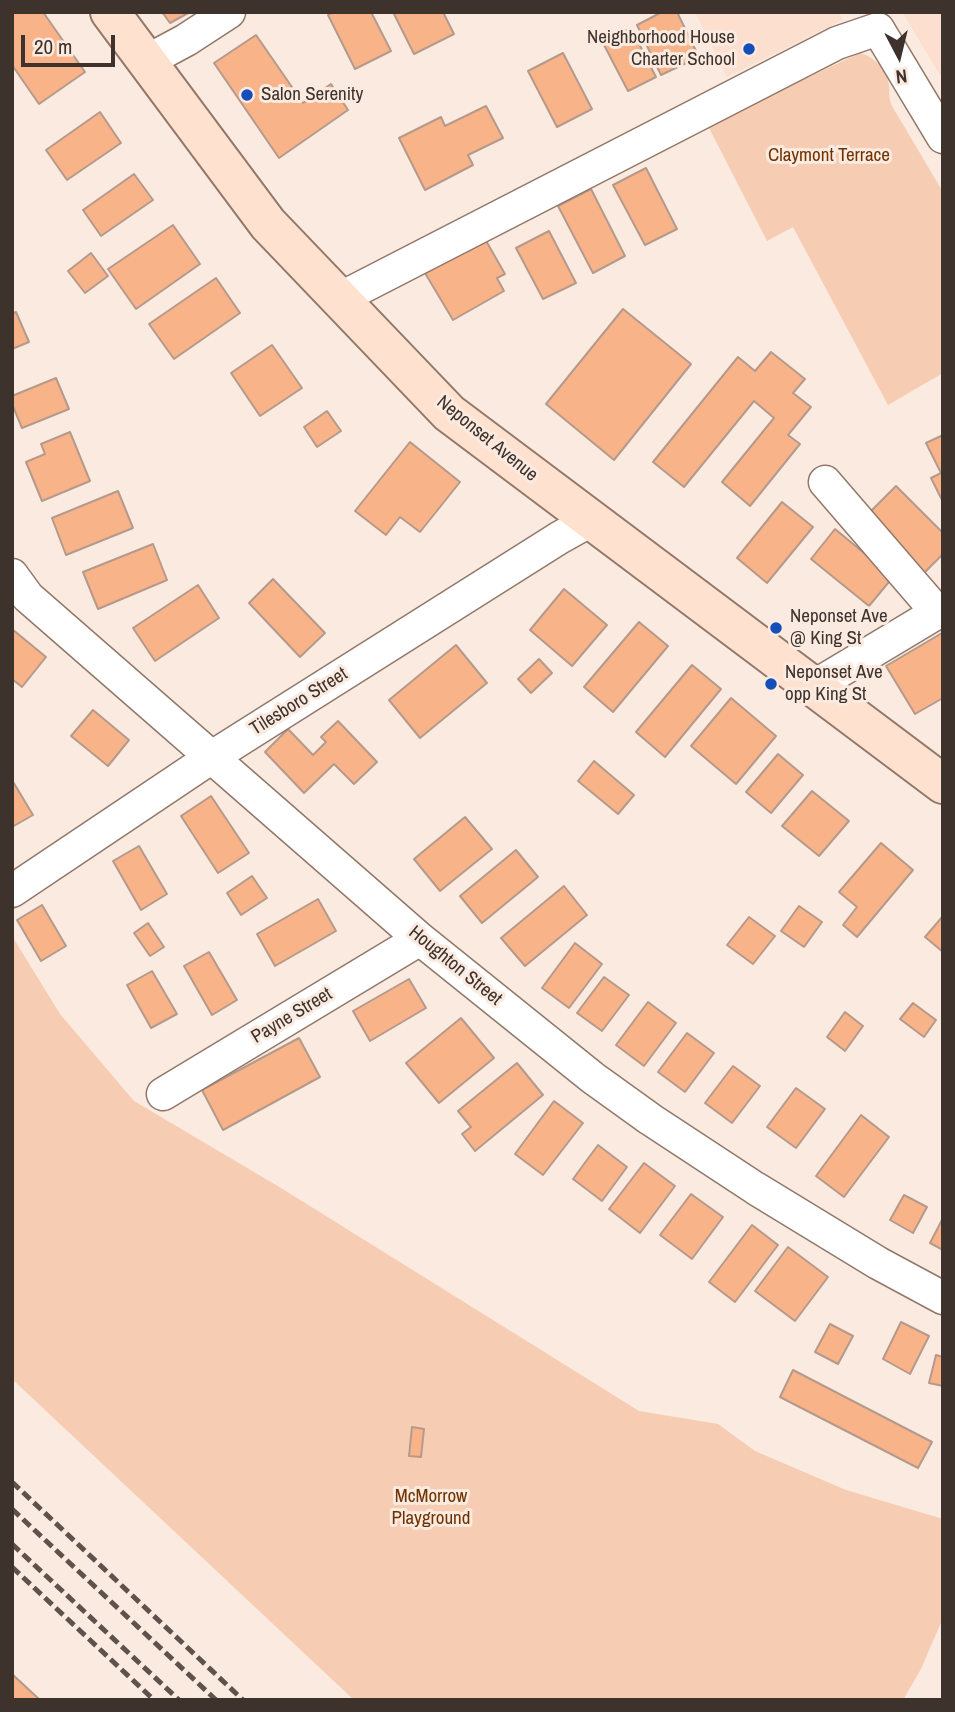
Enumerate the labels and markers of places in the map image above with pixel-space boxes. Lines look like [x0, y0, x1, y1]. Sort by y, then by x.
place label: Neighborhood House Charter School [587, 27, 735, 71]
marker: Neighborhood House Charter School [741, 41, 757, 57]
place label: Salon Serenity [261, 84, 363, 106]
marker: Salon Serenity [239, 87, 255, 103]
place label: Neponset Ave @ King St [790, 606, 888, 650]
marker: Neponset Ave @ King St [768, 620, 784, 636]
place label: Neponset Ave opp King St [785, 662, 883, 706]
marker: Neponset Ave opp King St [763, 676, 779, 692]

